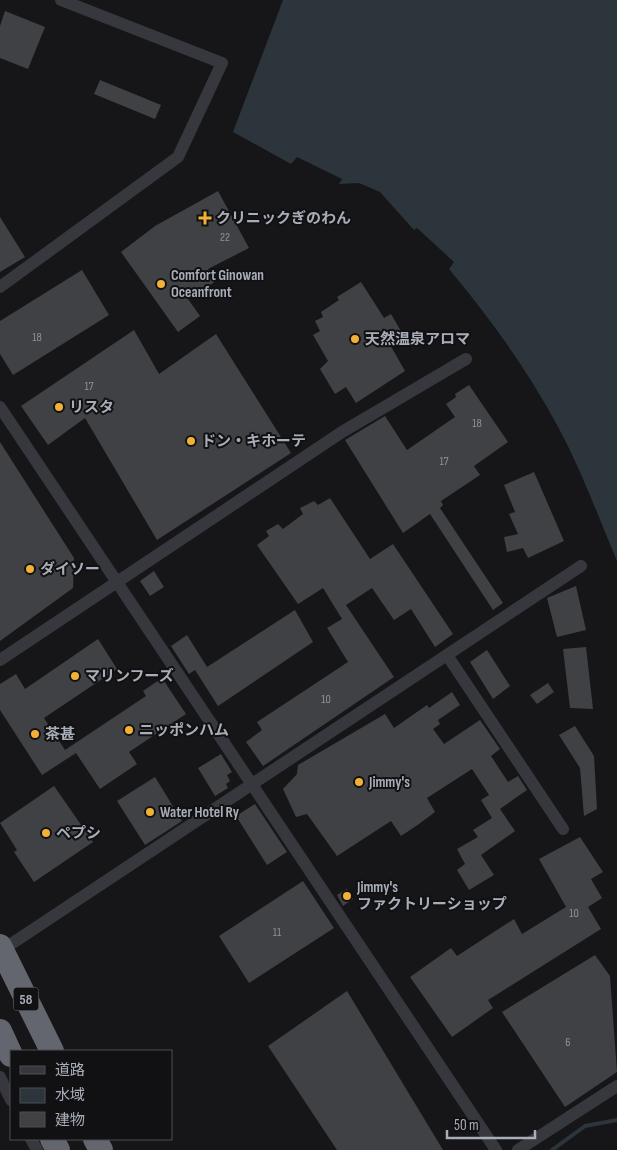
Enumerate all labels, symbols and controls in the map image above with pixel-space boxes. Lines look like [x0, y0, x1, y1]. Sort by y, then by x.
place label: クリニックぎのわん [216, 209, 351, 228]
marker: クリニックぎのわん [198, 211, 212, 225]
house number: 22 [220, 230, 230, 245]
place label: Comfort Ginowan Oceanfront [171, 266, 264, 302]
marker: Comfort Ginowan Oceanfront [155, 278, 167, 290]
house number: 18 [32, 330, 42, 345]
place label: 天然温泉アロマ [365, 330, 470, 349]
marker: 天然温泉アロマ [349, 333, 361, 345]
house number: 17 [85, 379, 94, 394]
place label: リスタ [69, 398, 114, 417]
marker: リスタ [53, 401, 65, 413]
house number: 18 [472, 416, 482, 431]
place label: ドン・キホーテ [201, 432, 306, 451]
marker: ドン・キホーテ [185, 435, 197, 447]
house number: 17 [440, 454, 449, 469]
place label: ダイソー [40, 560, 100, 579]
marker: ダイソー [24, 563, 36, 575]
place label: マリンフーズ [85, 667, 174, 686]
marker: マリンフーズ [69, 670, 81, 682]
house number: 10 [321, 692, 331, 707]
place label: ニッポンハム [139, 721, 229, 740]
marker: ニッポンハム [123, 724, 135, 736]
place label: 茶甚 [45, 725, 75, 744]
marker: 茶甚 [29, 728, 41, 740]
place label: Jimmy's [368, 773, 410, 792]
marker: Jimmy's [353, 776, 365, 788]
place label: Water Hotel Ry [160, 803, 240, 822]
marker: Water Hotel Ry [144, 806, 156, 818]
place label: ペプシ [56, 824, 101, 843]
marker: ペプシ [40, 827, 52, 839]
place label: Jimmy's ファクトリーショップ [356, 878, 507, 914]
marker: Jimmy's ファクトリーショップ [341, 890, 353, 902]
house number: 10 [569, 906, 579, 921]
house number: 11 [273, 925, 282, 940]
road number: 58 [14, 988, 38, 1011]
house number: 6 [565, 1035, 571, 1050]
legend [10, 1050, 172, 1140]
text: 道路 [55, 1061, 85, 1080]
text: 水域 [55, 1086, 85, 1105]
scale bar [447, 1108, 534, 1140]
text: 建物 [55, 1111, 85, 1130]
text: 50 m [454, 1116, 479, 1135]

